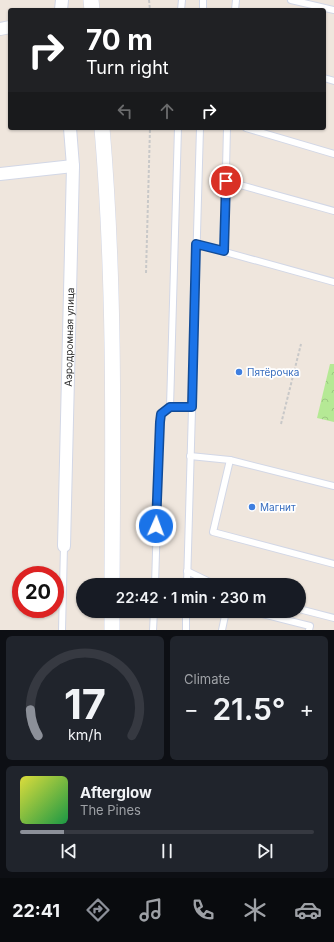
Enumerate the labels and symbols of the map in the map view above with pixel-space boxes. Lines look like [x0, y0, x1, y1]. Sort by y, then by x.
pin [209, 164, 243, 198]
street label: Аэродромная улица [62, 287, 76, 387]
place label: Пятёрочка [247, 366, 299, 378]
marker: Пятёрочка [234, 367, 244, 377]
place label: Магнит [260, 501, 296, 513]
marker: Магнит [247, 502, 257, 512]
position arrow [135, 505, 177, 547]
speed limit sign: 20 [12, 566, 64, 618]

